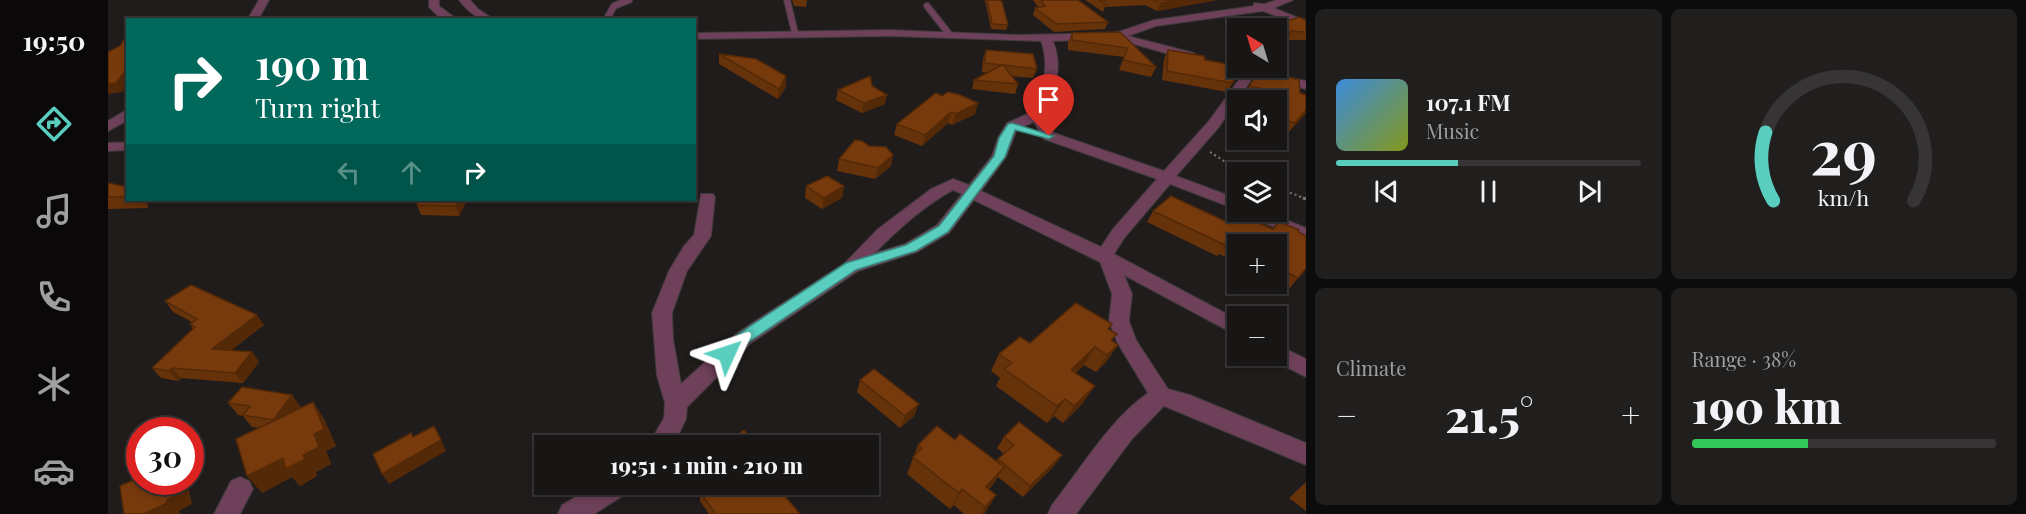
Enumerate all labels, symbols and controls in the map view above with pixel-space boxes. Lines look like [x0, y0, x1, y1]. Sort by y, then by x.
north arrow [1227, 18, 1287, 78]
map controls [1227, 18, 1287, 366]
text: 19:50 [23, 22, 85, 58]
text: 190 m [255, 35, 369, 91]
icon: right [156, 42, 234, 120]
pin [1023, 74, 1074, 136]
icon: arrive [1032, 83, 1065, 116]
text: 107.1 FM [1426, 87, 1511, 117]
text: Turn right [255, 89, 380, 125]
button: sound [1227, 90, 1287, 150]
icon: directions [33, 103, 75, 145]
text: 29 [1810, 107, 1877, 191]
text: Music [1426, 117, 1479, 144]
icon: left [332, 156, 365, 189]
icon: ahead [395, 156, 428, 189]
icon: right [458, 156, 491, 189]
button: layers [1227, 162, 1287, 222]
icon: previous [1370, 175, 1403, 208]
icon: pause [1472, 175, 1505, 208]
icon: next [1573, 175, 1606, 208]
text: km/h [1818, 183, 1870, 211]
icon: music [33, 190, 75, 232]
button: + [1227, 234, 1287, 294]
icon: phone [33, 276, 75, 318]
button: − [1227, 306, 1287, 366]
position arrow [695, 322, 759, 386]
text: Range · 38% [1692, 345, 1796, 372]
text: Climate [1336, 354, 1406, 381]
icon: climate [33, 363, 75, 405]
text: 190 km [1692, 375, 1842, 435]
text: 21.5° [1445, 384, 1533, 444]
text: − [1336, 392, 1357, 436]
text: + [1621, 392, 1640, 436]
speed limit sign: 30 [126, 417, 204, 495]
icon: car [33, 450, 75, 492]
text: 19:51 · 1 min · 210 m [610, 450, 803, 480]

